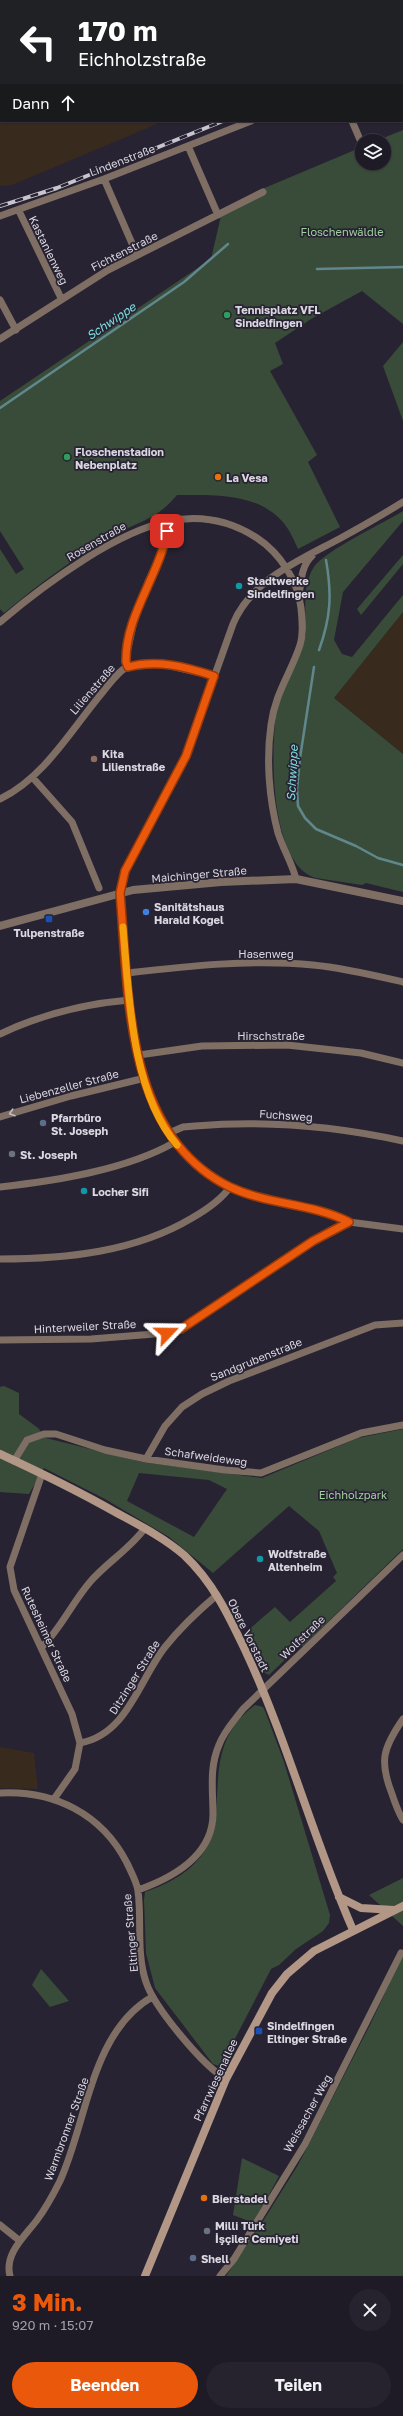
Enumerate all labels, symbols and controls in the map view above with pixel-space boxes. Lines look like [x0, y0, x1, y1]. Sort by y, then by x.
text: 170 m [78, 14, 157, 47]
icon: left [12, 16, 64, 68]
text: Eichholzstraße [78, 48, 206, 70]
icon: ahead [57, 92, 79, 114]
text: Dann [12, 94, 49, 112]
map controls [355, 134, 391, 170]
button: layers [355, 134, 391, 170]
street label: Lindenstraße [87, 142, 157, 178]
street label: Kastanienweg [27, 214, 71, 286]
park label: Floschenwäldle [300, 225, 384, 238]
street label: Fichtenstraße [88, 229, 160, 273]
water label: Schwippe [84, 299, 139, 343]
place label: Tennisplatz VFL Sindelfingen [235, 303, 321, 329]
marker: Tennisplatz VFL Sindelfingen [222, 310, 232, 320]
place label: Floschenstadion Nebenplatz [75, 445, 164, 471]
marker: Floschenstadion Nebenplatz [62, 452, 72, 462]
place label: La Vesa [226, 471, 268, 484]
marker: La Vesa [213, 472, 223, 482]
pin [150, 514, 184, 548]
street label: Rosenstraße [64, 519, 128, 563]
icon: arrive [156, 520, 178, 542]
place label: Stadtwerke Sindelfingen [247, 574, 315, 600]
marker: Stadtwerke Sindelfingen [234, 581, 244, 591]
street label: Lilienstraße [67, 661, 117, 717]
water label: Schwippe [283, 744, 301, 801]
place label: Kita Lilienstraße [102, 747, 166, 773]
marker: Kita Lilienstraße [89, 754, 99, 764]
street label: Maichinger Straße [151, 863, 247, 885]
place label: Sanitätshaus Harald Kogel [154, 900, 225, 926]
marker: Sanitätshaus Harald Kogel [141, 907, 151, 917]
marker: Tulpenstraße [44, 914, 54, 924]
place label: Tulpenstraße [14, 926, 85, 939]
street label: Hasenweg [238, 947, 294, 960]
street label: Hirschstraße [237, 1029, 305, 1042]
street label: Liebenzeller Straße [18, 1066, 120, 1106]
street label: Fuchsweg [259, 1107, 313, 1123]
one-way arrow [9, 1108, 16, 1117]
place label: Pfarrbüro St. Joseph [51, 1111, 109, 1137]
marker: Pfarrbüro St. Joseph [38, 1118, 48, 1128]
place label: St. Joseph [20, 1148, 78, 1161]
marker: St. Joseph [7, 1149, 17, 1159]
place label: Locher Sifi [92, 1185, 149, 1198]
marker: Locher Sifi [79, 1186, 89, 1196]
position arrow [146, 1312, 188, 1354]
street label: Hinterweiler Straße [33, 1317, 137, 1335]
street label: Sandgrubenstraße [208, 1335, 304, 1383]
street label: Schafweideweg [164, 1444, 248, 1468]
park label: Eichholzpark [319, 1488, 387, 1501]
place label: Wolfstraße Altenheim [268, 1547, 327, 1573]
marker: Wolfstraße Altenheim [255, 1554, 265, 1564]
street label: Rutesheimer Straße [19, 1584, 75, 1684]
street label: Obere Vorstadt [226, 1596, 272, 1674]
street label: Wolfstraße [277, 1612, 327, 1662]
street label: Ditzinger Straße [106, 1637, 162, 1717]
street label: Eltinger Straße [120, 1893, 140, 1973]
place label: Sindelfingen Eltinger Straße [267, 2019, 347, 2045]
marker: Sindelfingen Eltinger Straße [254, 2026, 264, 2036]
street label: Pfarrwiesenallee [190, 2037, 240, 2123]
street label: Weissacher Weg [280, 2072, 334, 2154]
street label: Warmbronner Straße [41, 2075, 91, 2183]
place label: Bierstadel [212, 2192, 268, 2205]
marker: Bierstadel [199, 2193, 209, 2203]
place label: Milli Türk İşçiler Cemiyeti [215, 2219, 299, 2245]
marker: Milli Türk İşçiler Cemiyeti [202, 2226, 212, 2236]
place label: Shell [201, 2252, 229, 2265]
marker: Shell [188, 2253, 198, 2263]
text: 3 Min. [12, 2287, 83, 2316]
button: close [349, 2289, 391, 2331]
text: 920 m · 15:07 [12, 2317, 93, 2333]
button: Beenden [12, 2362, 198, 2408]
button: Teilen [206, 2362, 391, 2408]

